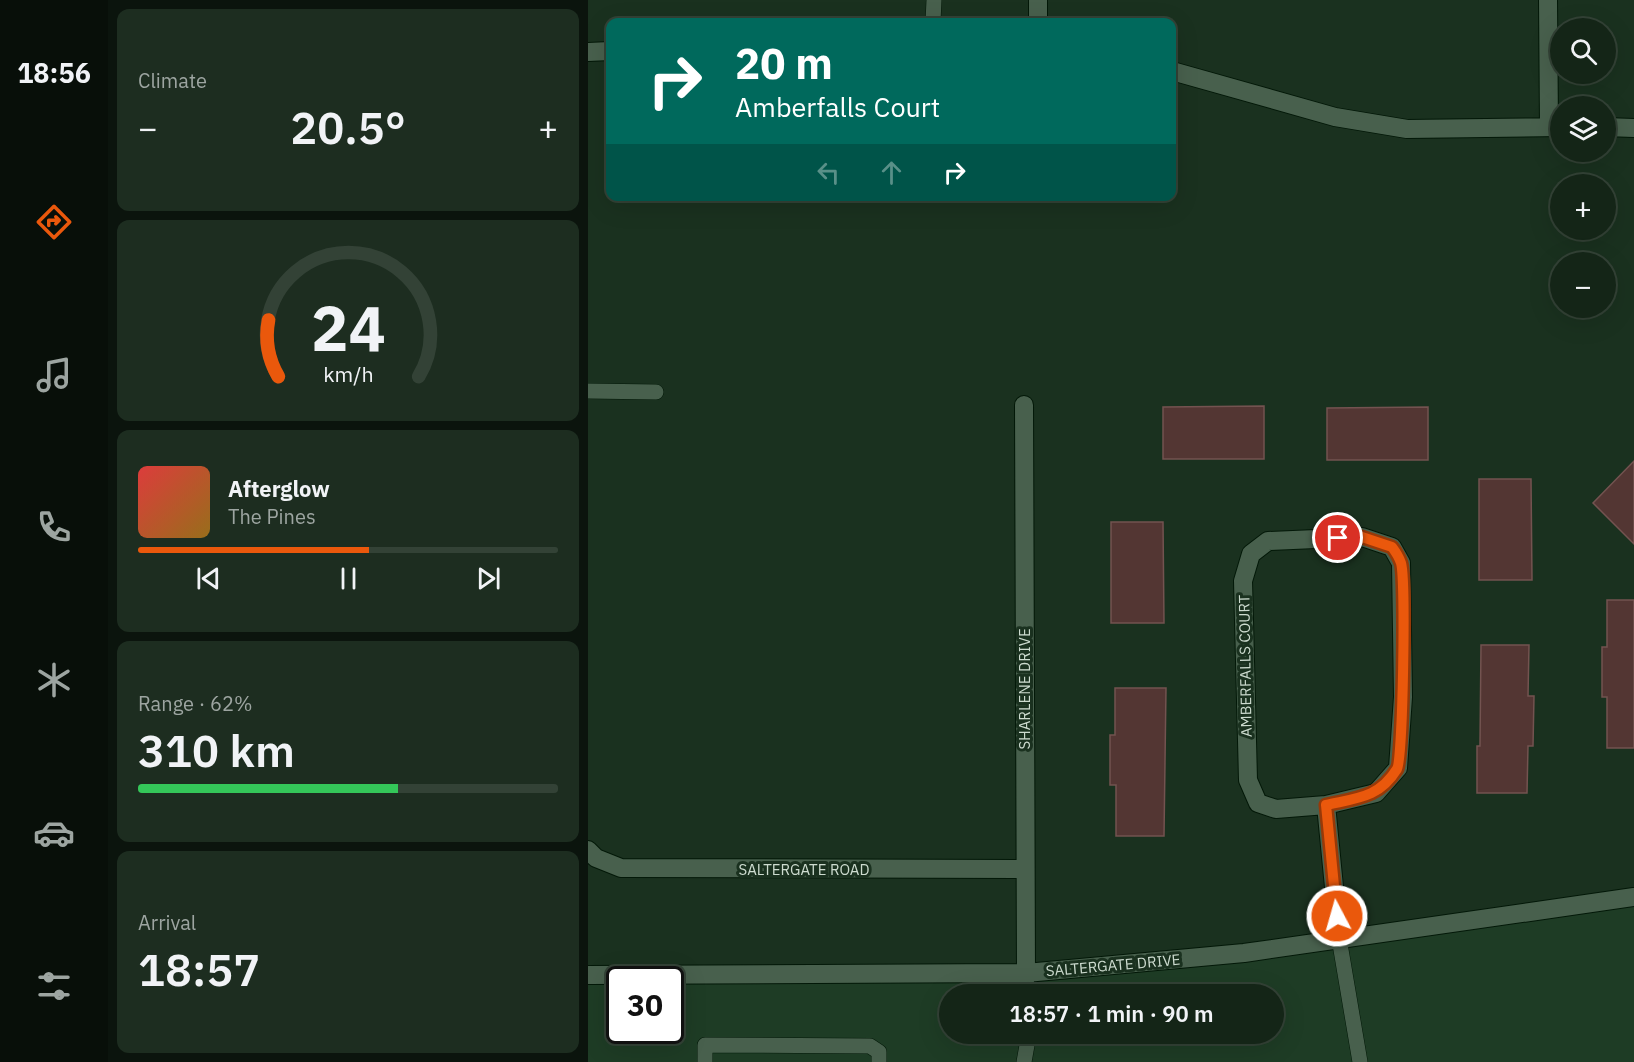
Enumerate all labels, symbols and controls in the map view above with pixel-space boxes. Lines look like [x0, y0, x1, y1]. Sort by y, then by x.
map controls [1550, 18, 1616, 318]
button: search [1550, 18, 1616, 84]
text: 20 m [735, 36, 833, 91]
icon: right [636, 42, 714, 120]
text: 18:56 [17, 55, 91, 90]
text: Climate [138, 67, 207, 94]
text: Amberfalls Court [735, 89, 940, 124]
button: layers [1550, 96, 1616, 162]
text: 20.5° [290, 98, 406, 156]
text: − [138, 106, 158, 149]
text: + [538, 106, 558, 149]
icon: left [812, 156, 845, 189]
icon: ahead [875, 156, 908, 189]
icon: right [938, 156, 971, 189]
button: + [1550, 174, 1616, 240]
icon: directions [33, 201, 75, 243]
button: − [1550, 252, 1616, 318]
text: 24 [311, 288, 385, 369]
icon: music [33, 354, 75, 396]
text: km/h [323, 361, 373, 389]
text: Afterglow [228, 474, 330, 503]
text: The Pines [228, 503, 316, 530]
icon: phone [33, 506, 75, 548]
pin [1312, 512, 1363, 563]
icon: arrive [1321, 521, 1354, 554]
icon: previous [192, 562, 225, 595]
icon: pause [332, 562, 365, 595]
icon: next [472, 562, 505, 595]
street label: AMBERFALLS COURT [1234, 594, 1256, 737]
street label: SHARLENE DRIVE [1015, 628, 1034, 750]
icon: climate [33, 659, 75, 701]
text: Range · 62% [138, 690, 253, 717]
text: 310 km [138, 721, 295, 779]
icon: car [33, 812, 75, 854]
street label: SALTERGATE ROAD [738, 860, 870, 879]
position arrow [1305, 884, 1369, 948]
text: Arrival [138, 909, 196, 936]
text: 18:57 [138, 940, 260, 998]
street label: SALTERGATE DRIVE [1045, 950, 1181, 980]
icon: filters [33, 965, 75, 1007]
speed limit sign: 30 [606, 966, 684, 1044]
text: 18:57 · 1 min · 90 m [1010, 999, 1214, 1028]

